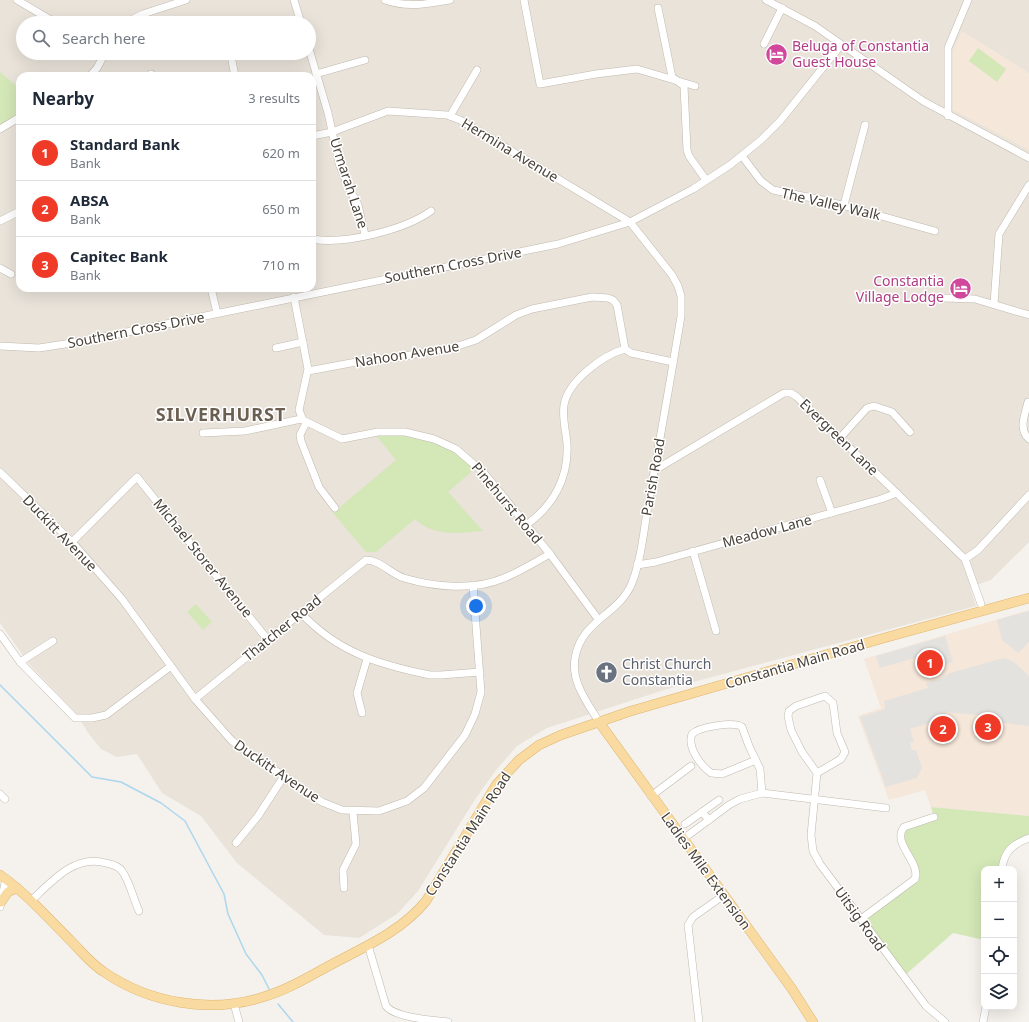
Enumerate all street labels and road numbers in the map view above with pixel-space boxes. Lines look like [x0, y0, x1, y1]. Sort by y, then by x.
street label: Hermina Avenue [458, 113, 562, 186]
street label: Urmarah Lane [326, 135, 373, 231]
street label: The Valley Walk [780, 183, 883, 224]
street label: Southern Cross Drive [383, 242, 523, 287]
street label: Southern Cross Drive [66, 307, 206, 352]
street label: Nahoon Avenue [353, 336, 461, 371]
street label: Evergreen Lane [796, 394, 883, 479]
street label: Parish Road [636, 437, 669, 517]
street label: Pinehurst Road [468, 458, 547, 547]
street label: Duckitt Avenue [19, 490, 102, 575]
street label: Michael Storer Avenue [149, 494, 257, 621]
street label: Meadow Lane [720, 509, 814, 552]
street label: Thatcher Road [239, 590, 325, 665]
street label: Constantia Main Road [723, 634, 867, 693]
street label: Duckitt Avenue [231, 735, 324, 806]
street label: Constantia Main Road [420, 768, 515, 899]
street label: Ladies Mile Extension [657, 808, 756, 933]
street label: Uitsig Road [831, 883, 890, 955]

